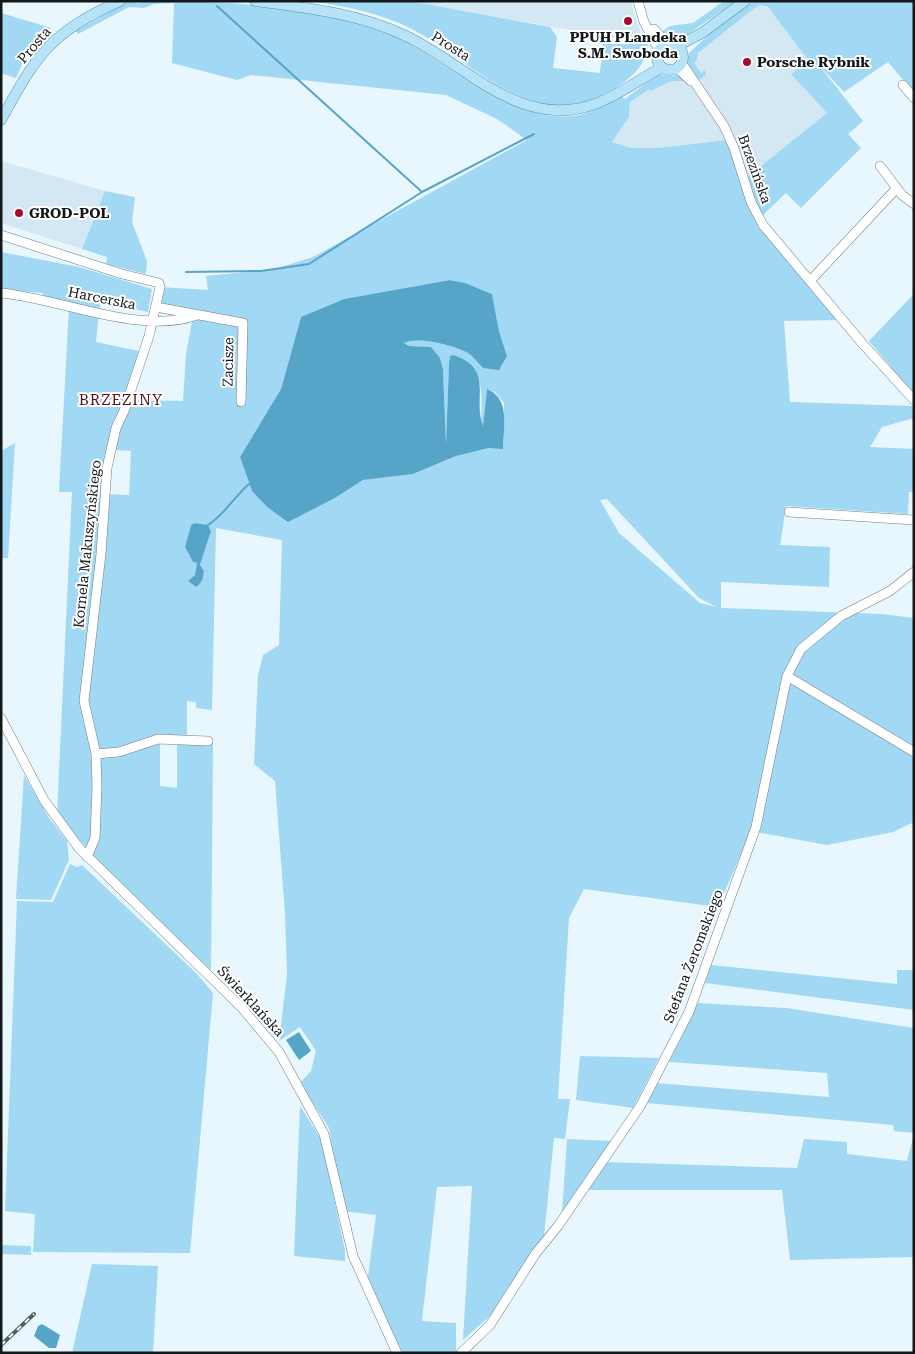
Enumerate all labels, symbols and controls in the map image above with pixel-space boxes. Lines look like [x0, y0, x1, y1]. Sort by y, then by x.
marker: PPUH PLandeka S.M. Swoboda [622, 15, 634, 27]
street label: Prosta [14, 23, 54, 66]
street label: Prosta [429, 28, 474, 64]
place label: PPUH PLandeka S.M. Swoboda [570, 29, 687, 61]
place label: Porsche Rybnik [757, 54, 870, 70]
marker: Porsche Rybnik [741, 56, 753, 68]
street label: Brzezińska [735, 132, 775, 206]
place label: GROD-POL [29, 205, 109, 221]
marker: GROD-POL [13, 207, 25, 219]
street label: Harcerska [67, 284, 138, 312]
street label: Zacisze [220, 337, 236, 387]
district label: BRZEZINY [79, 391, 163, 409]
street label: Kornela Makuszyńskiego [70, 459, 104, 629]
street label: Stefana Żeromskiego [660, 887, 726, 1025]
street label: Świerklańska [214, 963, 288, 1040]

